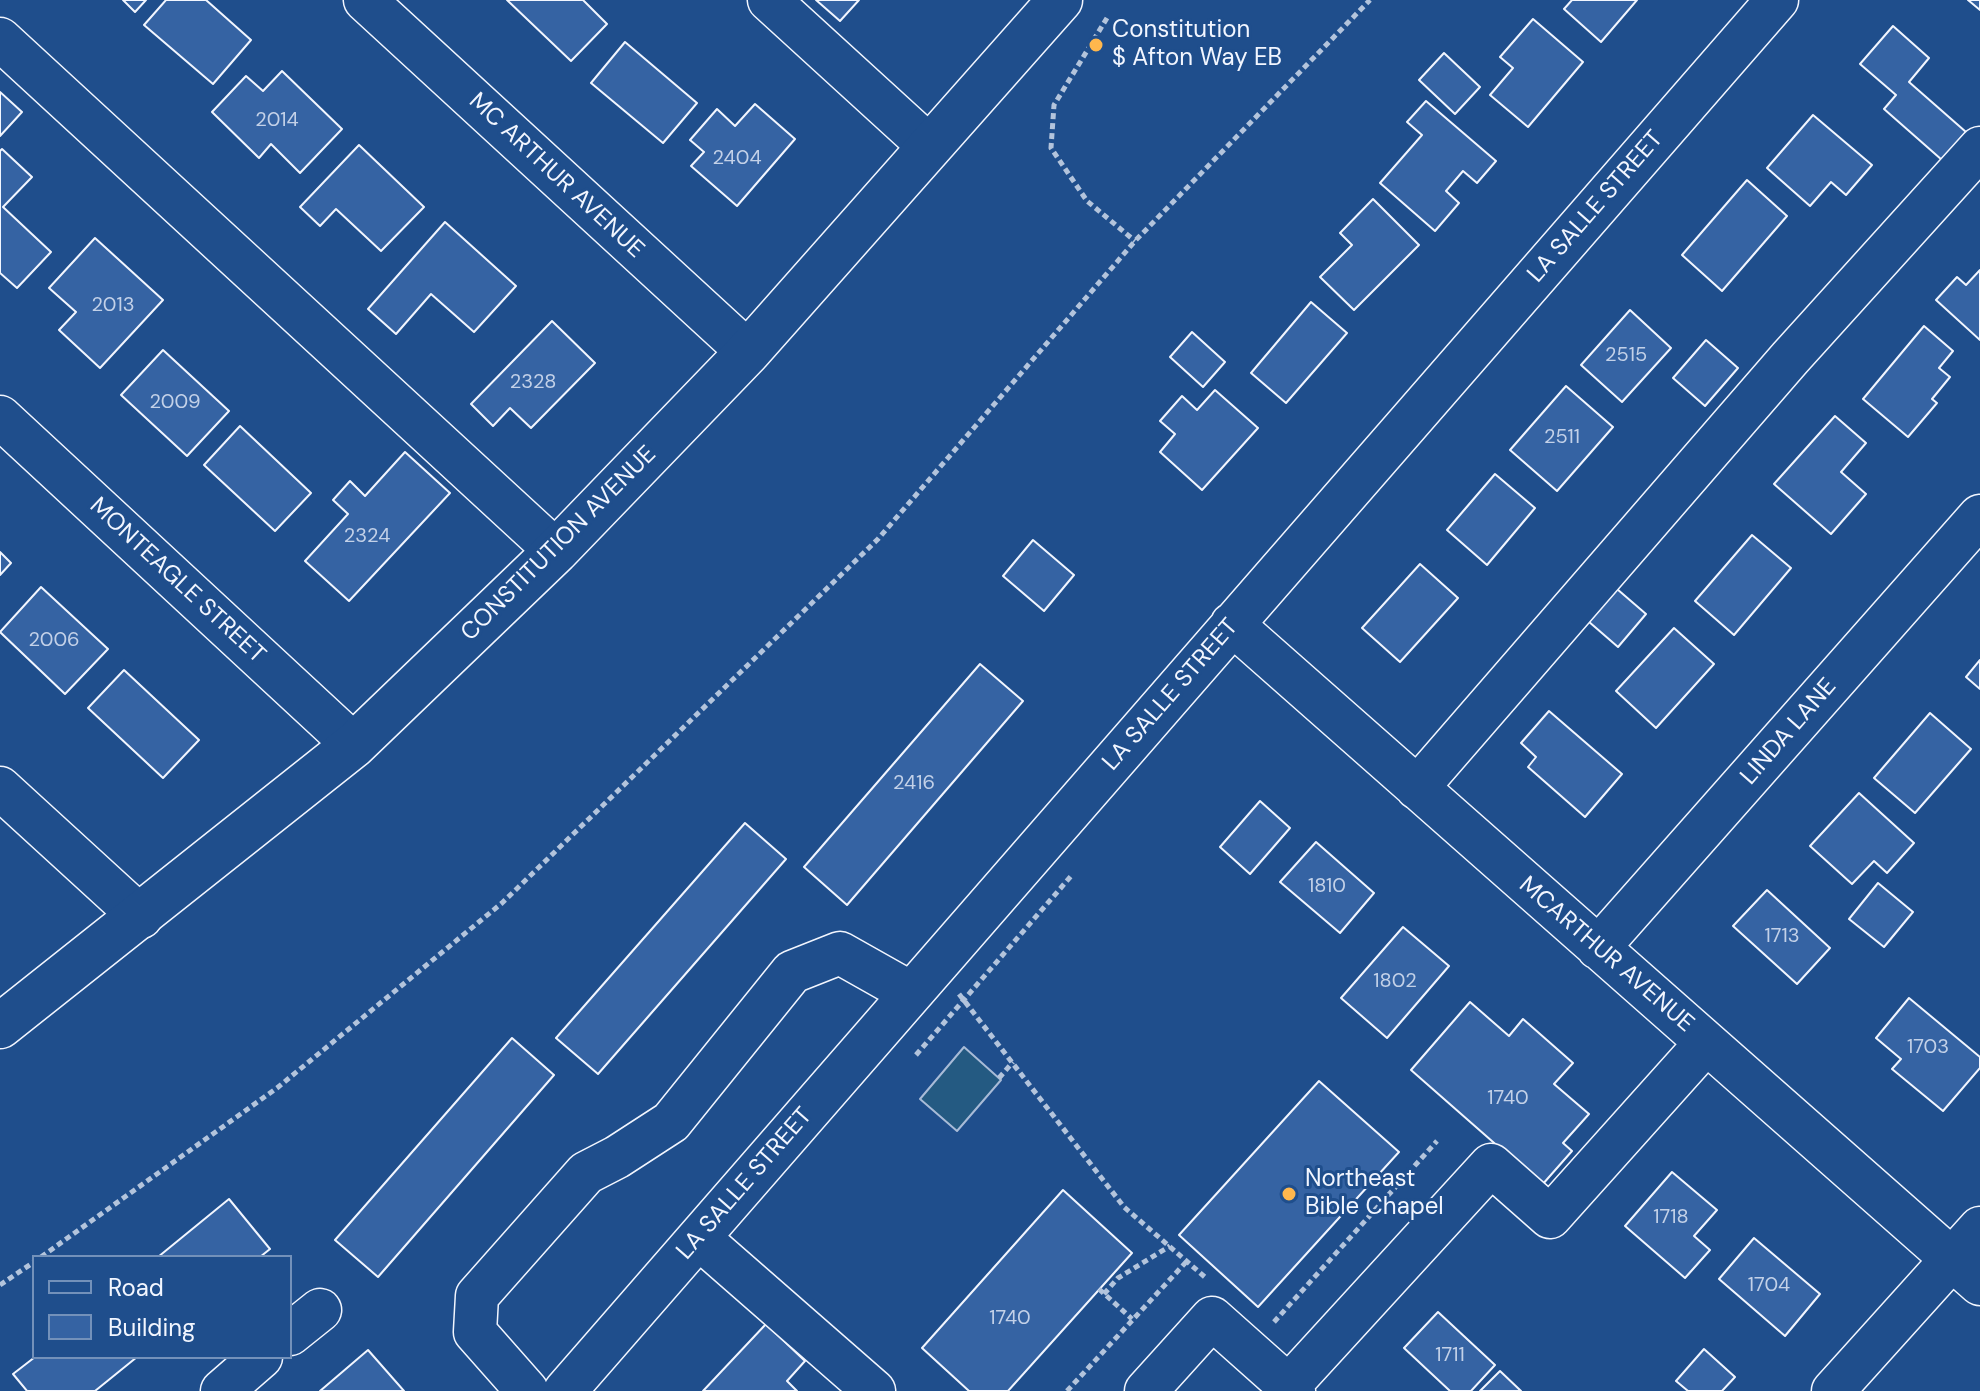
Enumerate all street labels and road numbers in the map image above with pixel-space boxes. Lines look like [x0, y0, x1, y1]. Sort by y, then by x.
street label: MC ARTHUR AVENUE [462, 87, 650, 265]
street label: LA SALLE STREET [1522, 125, 1670, 289]
street label: CONSTITUTION AVENUE [456, 441, 662, 647]
street label: MONTEAGLE STREET [83, 492, 271, 670]
street label: LA SALLE STREET [1097, 613, 1245, 777]
street label: LINDA LANE [1735, 673, 1843, 791]
street label: MCARTHUR AVENUE [1513, 871, 1699, 1039]
street label: LA SALLE STREET [671, 1102, 819, 1266]

